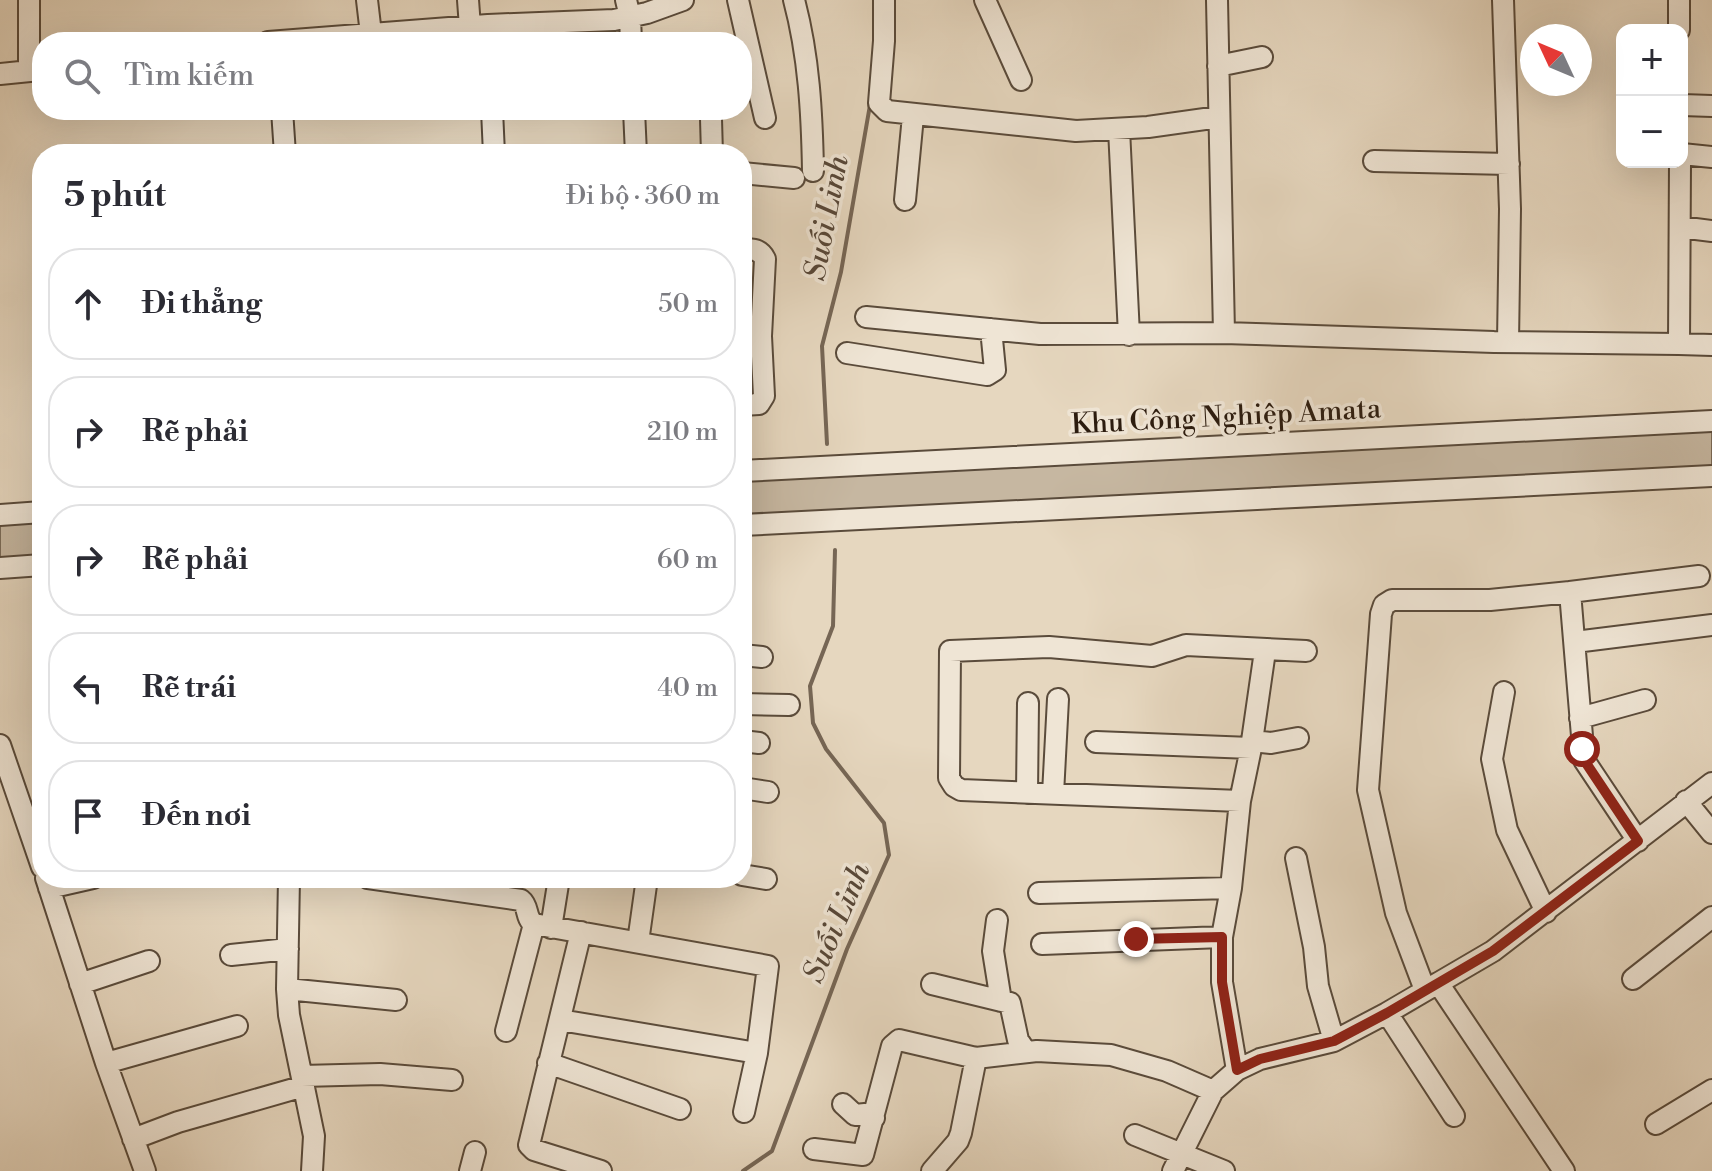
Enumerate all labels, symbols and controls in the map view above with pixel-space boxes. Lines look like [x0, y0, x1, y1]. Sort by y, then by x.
north arrow [1520, 24, 1592, 96]
map controls [1616, 24, 1688, 168]
button: + [1616, 24, 1688, 96]
search box [32, 32, 752, 120]
icon: search [60, 54, 104, 98]
text: Tìm kiếm [124, 57, 254, 95]
button: − [1616, 96, 1688, 168]
water label: Suối Linh [796, 152, 858, 284]
text: 5 phút [64, 175, 166, 217]
text: Đi bộ · 360 m [566, 180, 720, 212]
icon: ahead [66, 282, 110, 326]
text: Đi thẳng [142, 285, 262, 323]
text: 50 m [658, 288, 718, 320]
street label: Khu Công Nghiệp Amata [1070, 391, 1383, 443]
icon: right [66, 410, 110, 454]
text: Rẽ phải [142, 413, 248, 451]
text: 210 m [647, 416, 718, 448]
icon: right [66, 538, 110, 582]
text: Rẽ phải [142, 541, 248, 579]
text: 60 m [657, 544, 718, 576]
icon: left [66, 666, 110, 710]
text: Rẽ trái [142, 669, 236, 707]
text: 40 m [657, 672, 718, 704]
route start [1564, 731, 1600, 767]
icon: arrive [66, 794, 110, 838]
text: Đến nơi [142, 797, 251, 835]
water label: Suối Linh [795, 857, 879, 989]
route end [1118, 921, 1154, 957]

